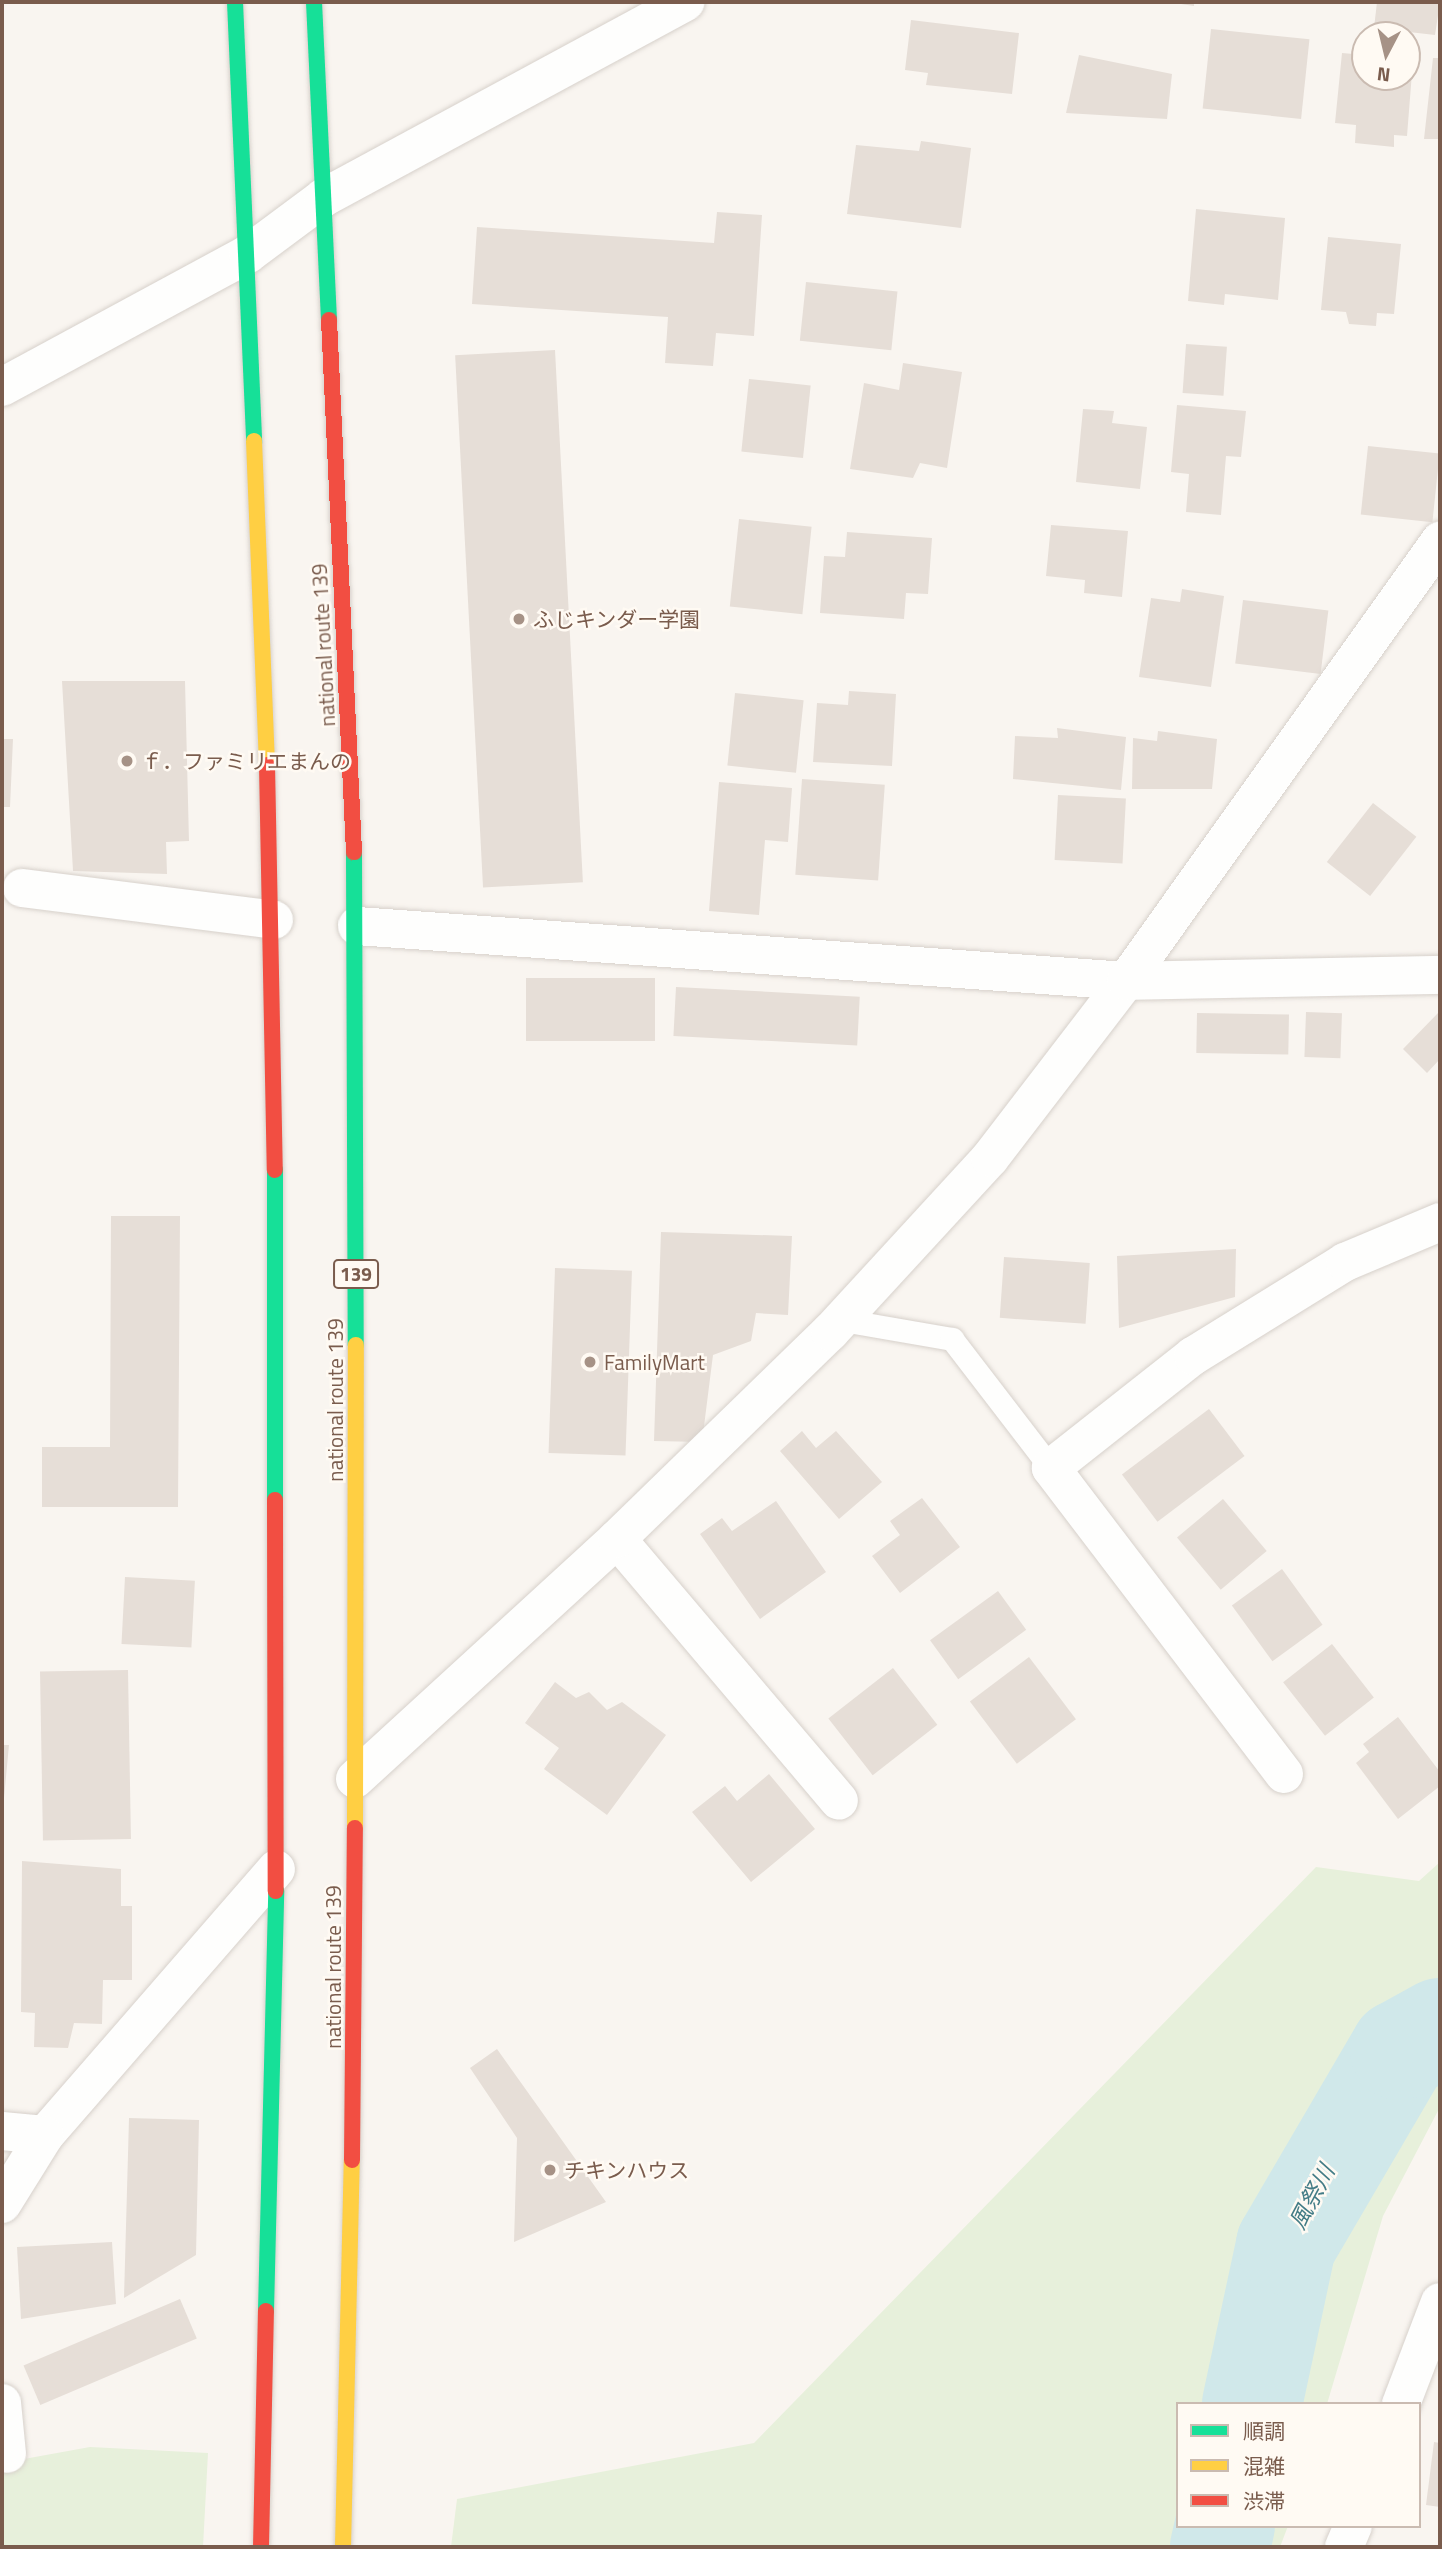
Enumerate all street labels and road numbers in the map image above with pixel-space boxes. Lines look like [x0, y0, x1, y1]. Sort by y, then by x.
street label: national route 139 [306, 563, 340, 727]
road number: 139 [332, 1258, 380, 1290]
street label: national route 139 [322, 1318, 348, 1482]
street label: national route 139 [320, 1885, 346, 2049]

